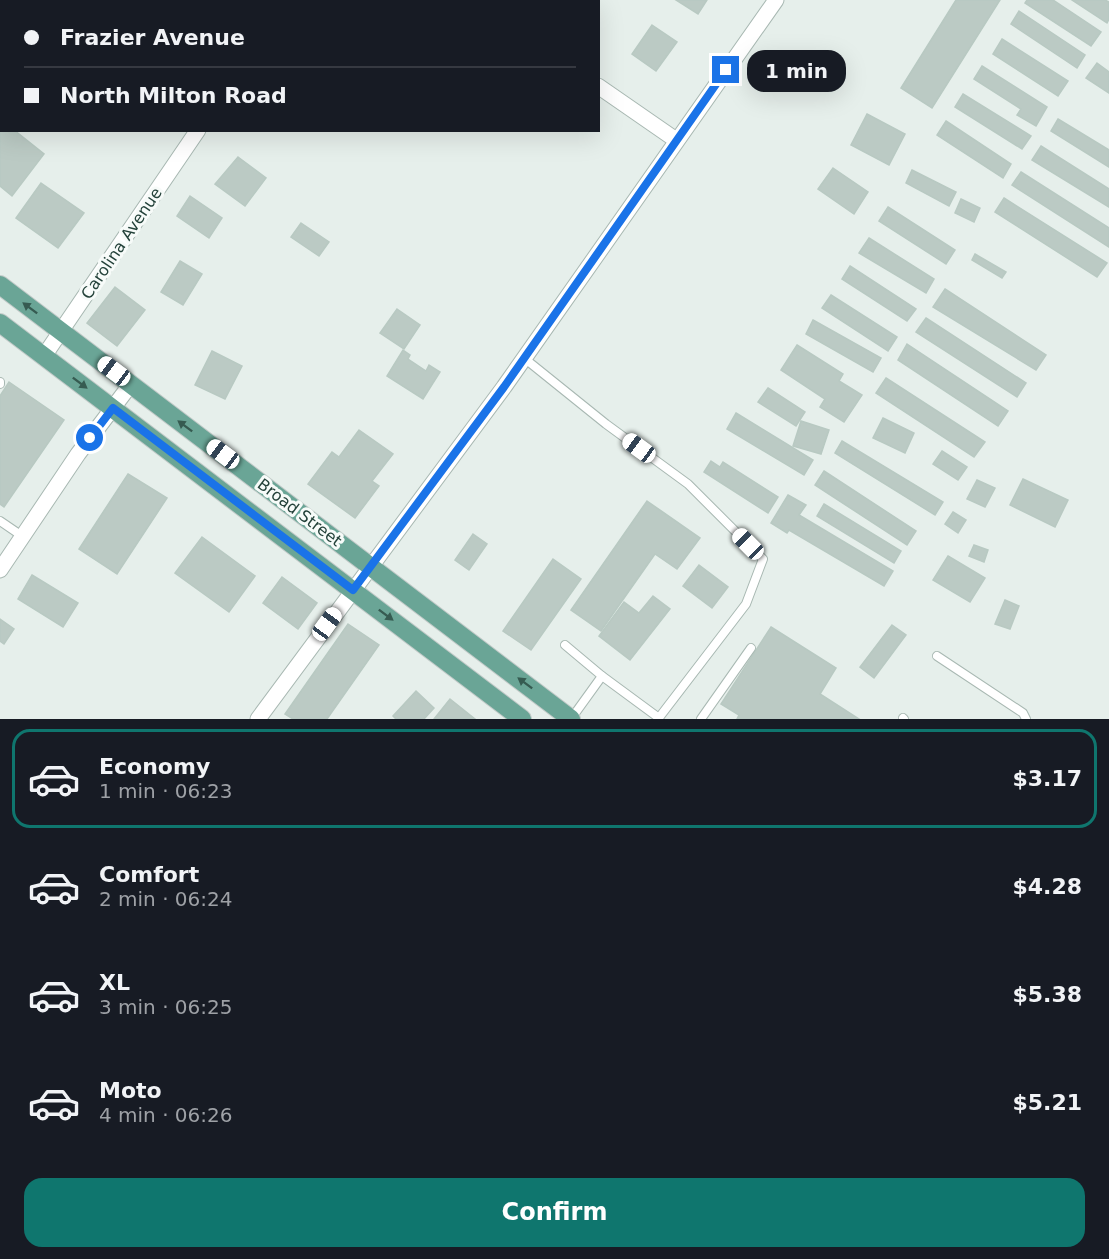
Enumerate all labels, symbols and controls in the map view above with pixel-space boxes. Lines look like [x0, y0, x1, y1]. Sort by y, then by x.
text: Frazier Avenue [60, 25, 245, 50]
callout: 1 min [747, 49, 846, 91]
route end [712, 56, 739, 83]
text: 1 min [765, 59, 828, 83]
text: North Milton Road [60, 83, 287, 108]
street label: Carolina Avenue [77, 184, 166, 303]
one-way arrow [22, 302, 38, 314]
car [94, 353, 134, 389]
one-way arrow [73, 377, 88, 389]
one-way arrow [178, 420, 193, 432]
route start [76, 424, 103, 451]
car [619, 430, 659, 466]
car [203, 436, 243, 472]
street label: Broad Street [254, 475, 346, 550]
car [729, 525, 767, 563]
car [309, 604, 345, 644]
one-way arrow [378, 609, 394, 622]
one-way arrow [517, 678, 532, 690]
icon: car [27, 752, 81, 806]
text: Economy [99, 754, 210, 779]
text: $3.17 [1012, 766, 1082, 791]
text: 1 min · 06:23 [99, 779, 233, 803]
icon: car [27, 860, 81, 914]
text: Comfort [99, 862, 199, 887]
text: $4.28 [1012, 874, 1082, 899]
text: 2 min · 06:24 [99, 887, 233, 911]
icon: car [27, 968, 81, 1022]
text: XL [99, 970, 130, 995]
text: $5.38 [1012, 982, 1082, 1007]
text: 3 min · 06:25 [99, 995, 233, 1019]
icon: car [27, 1076, 81, 1130]
text: Moto [99, 1078, 162, 1103]
text: $5.21 [1012, 1090, 1082, 1115]
text: 4 min · 06:26 [99, 1103, 233, 1127]
button: Confirm [24, 1178, 1085, 1247]

